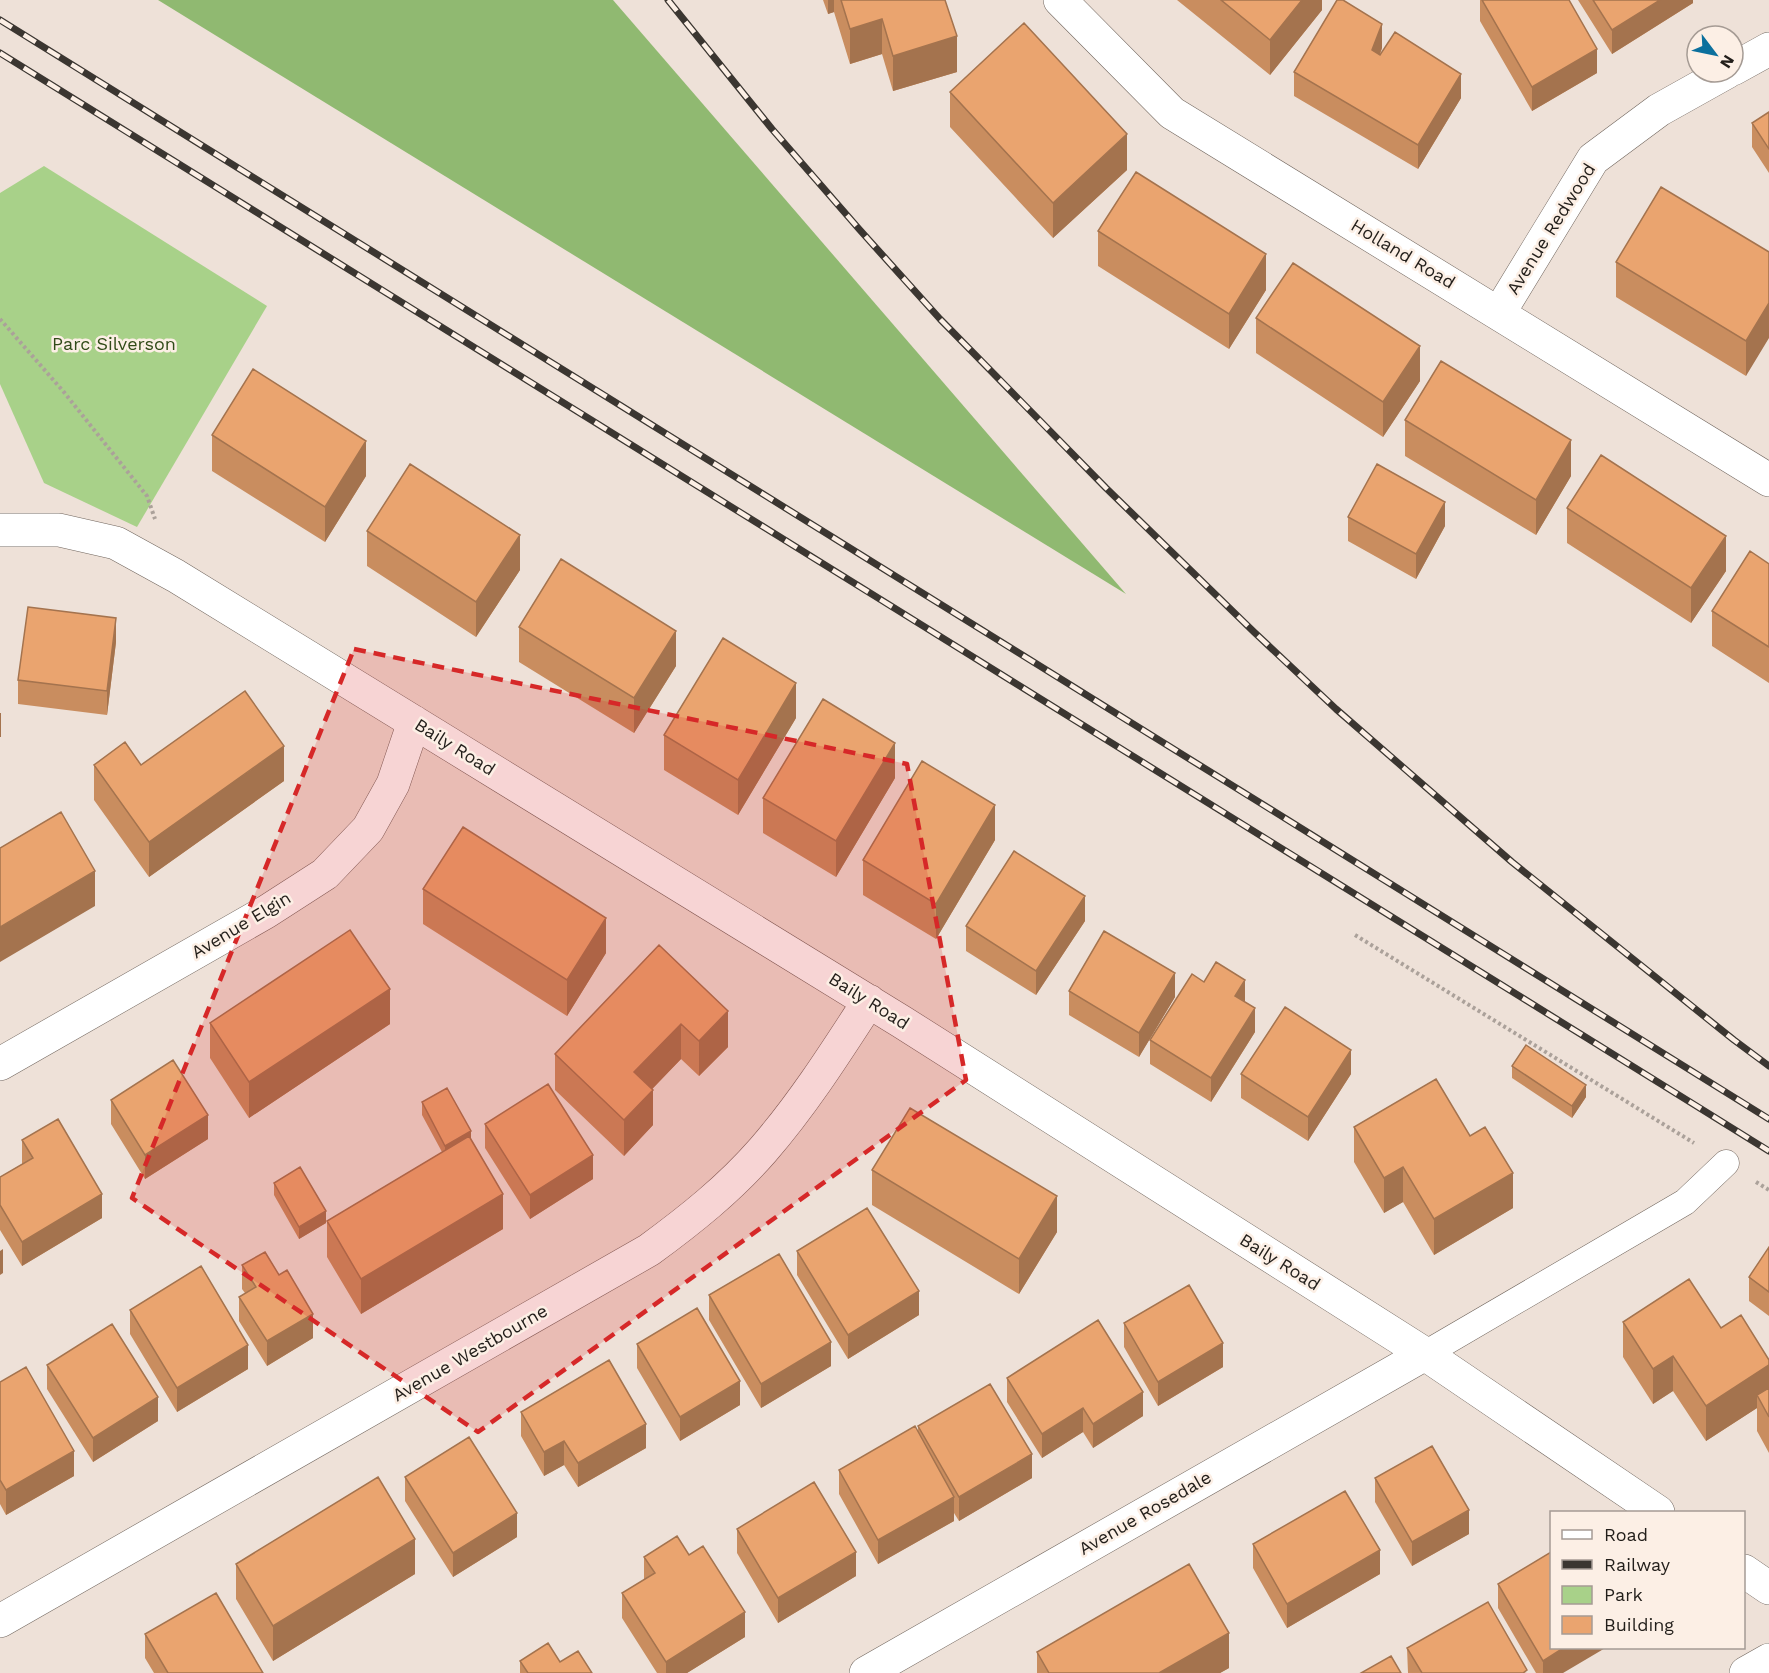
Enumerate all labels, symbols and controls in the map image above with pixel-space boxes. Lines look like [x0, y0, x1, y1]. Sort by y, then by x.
north arrow [1685, 24, 1745, 84]
text: N [1716, 52, 1738, 72]
street label: Avenue Redwood [1502, 159, 1599, 298]
street label: Holland Road [1347, 214, 1459, 293]
park label: Parc Silverson [52, 333, 176, 354]
street label: Baily Road [411, 714, 499, 780]
street label: Avenue Elgin [187, 887, 294, 962]
street label: Baily Road [825, 968, 913, 1034]
street label: Baily Road [1236, 1229, 1324, 1295]
street label: Avenue Westbourne [388, 1300, 551, 1406]
street label: Avenue Rosedale [1075, 1466, 1215, 1559]
legend [1550, 1511, 1745, 1649]
text: Road [1604, 1524, 1648, 1545]
text: Railway [1604, 1554, 1671, 1575]
text: Park [1604, 1584, 1643, 1605]
text: Building [1604, 1614, 1674, 1635]

